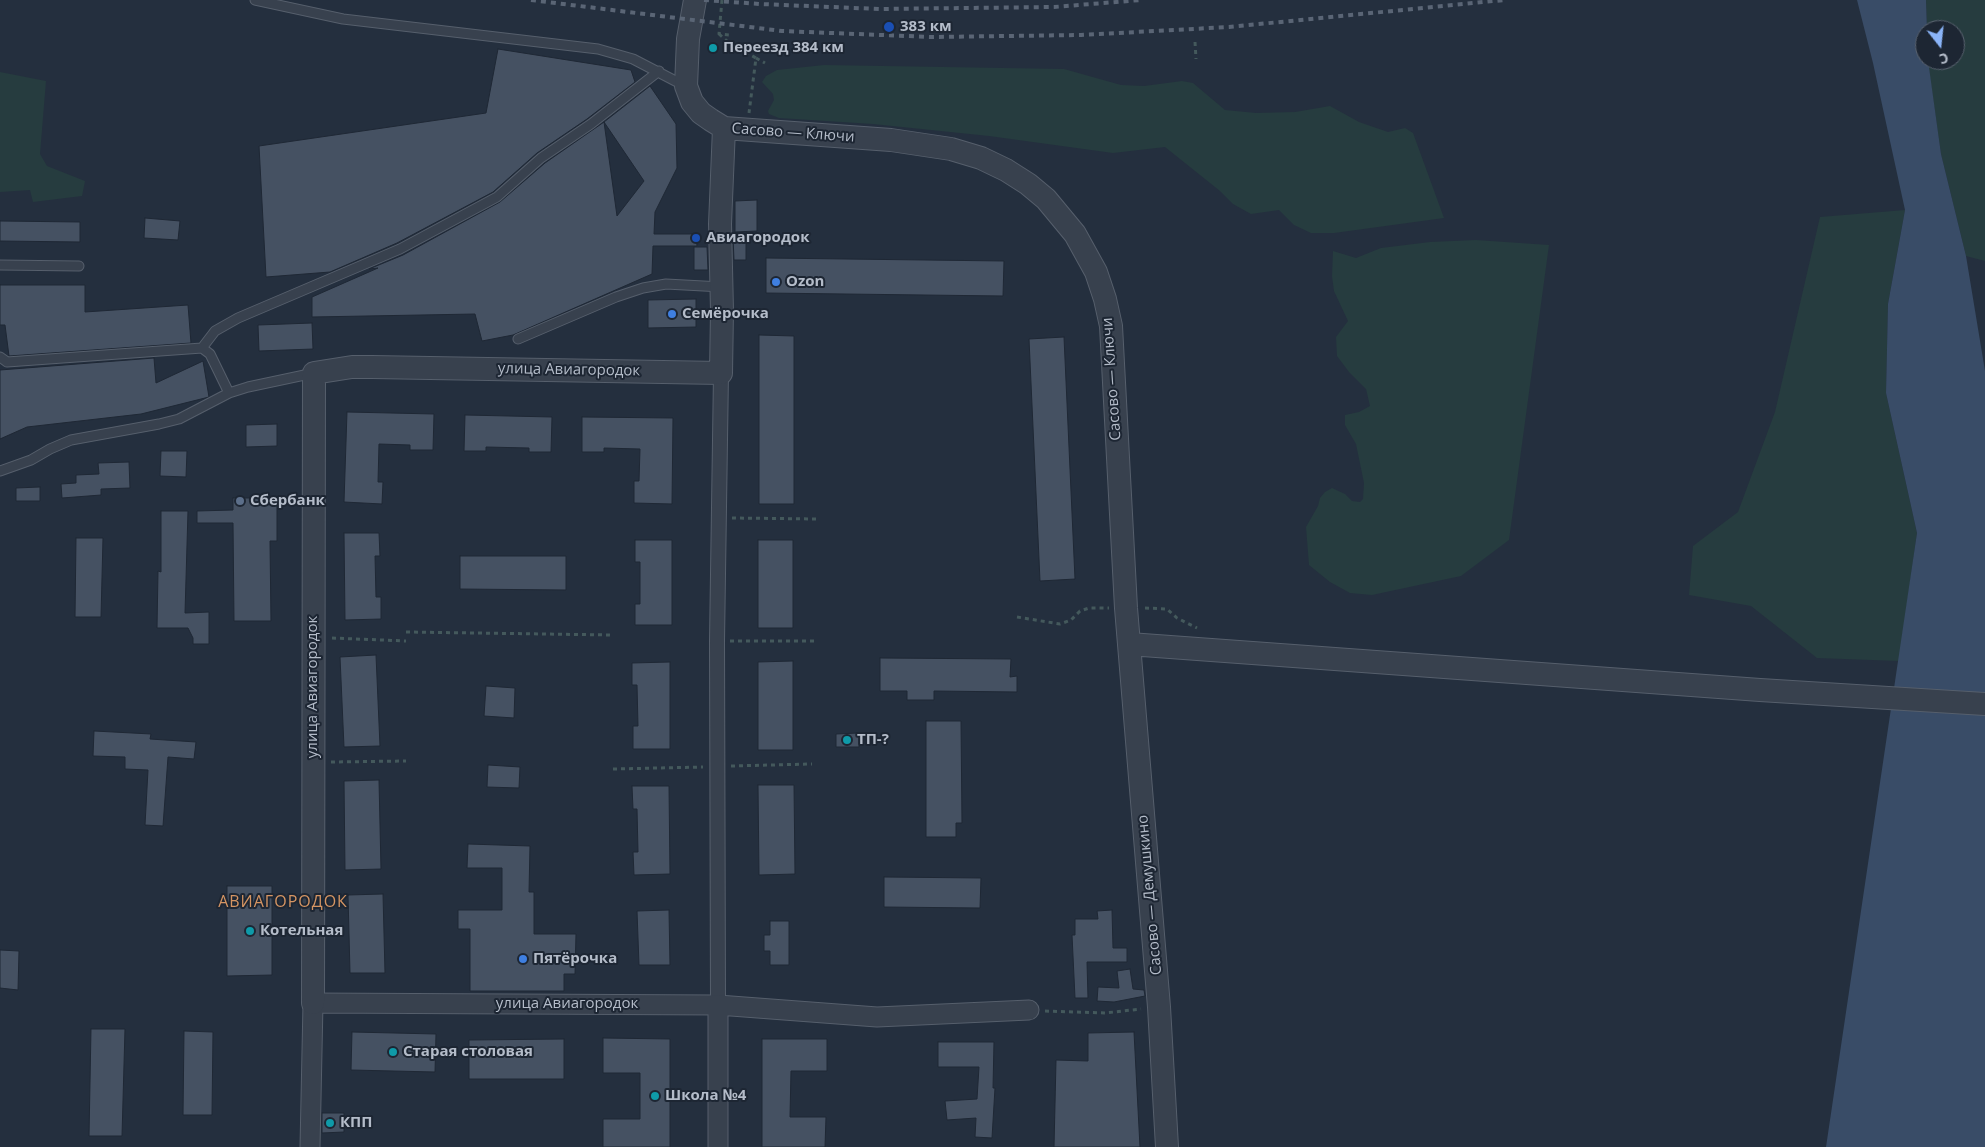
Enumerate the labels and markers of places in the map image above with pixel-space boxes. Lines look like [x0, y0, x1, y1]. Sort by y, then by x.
place label: 383 км [900, 18, 952, 36]
marker: 383 км [882, 20, 896, 34]
place label: Переезд 384 км [723, 39, 844, 57]
marker: Переезд 384 км [707, 42, 719, 54]
place label: Авиагородок [706, 229, 809, 247]
marker: Авиагородок [690, 232, 702, 244]
place label: Ozon [786, 273, 824, 291]
marker: Ozon [770, 276, 782, 288]
place label: Семёрочка [682, 305, 769, 323]
marker: Семёрочка [666, 308, 678, 320]
place label: Сбербанк [250, 492, 325, 510]
marker: Сбербанк [234, 495, 246, 507]
place label: ТП-? [857, 731, 889, 749]
marker: ТП-? [841, 734, 853, 746]
place label: Котельная [260, 922, 343, 940]
marker: Котельная [244, 925, 256, 937]
place label: Пятёрочка [533, 950, 617, 968]
marker: Пятёрочка [517, 953, 529, 965]
place label: Старая столовая [403, 1043, 533, 1061]
marker: Старая столовая [387, 1046, 399, 1058]
place label: Школа №4 [665, 1087, 746, 1105]
marker: Школа №4 [649, 1090, 661, 1102]
place label: КПП [340, 1114, 372, 1132]
marker: КПП [324, 1117, 336, 1129]

